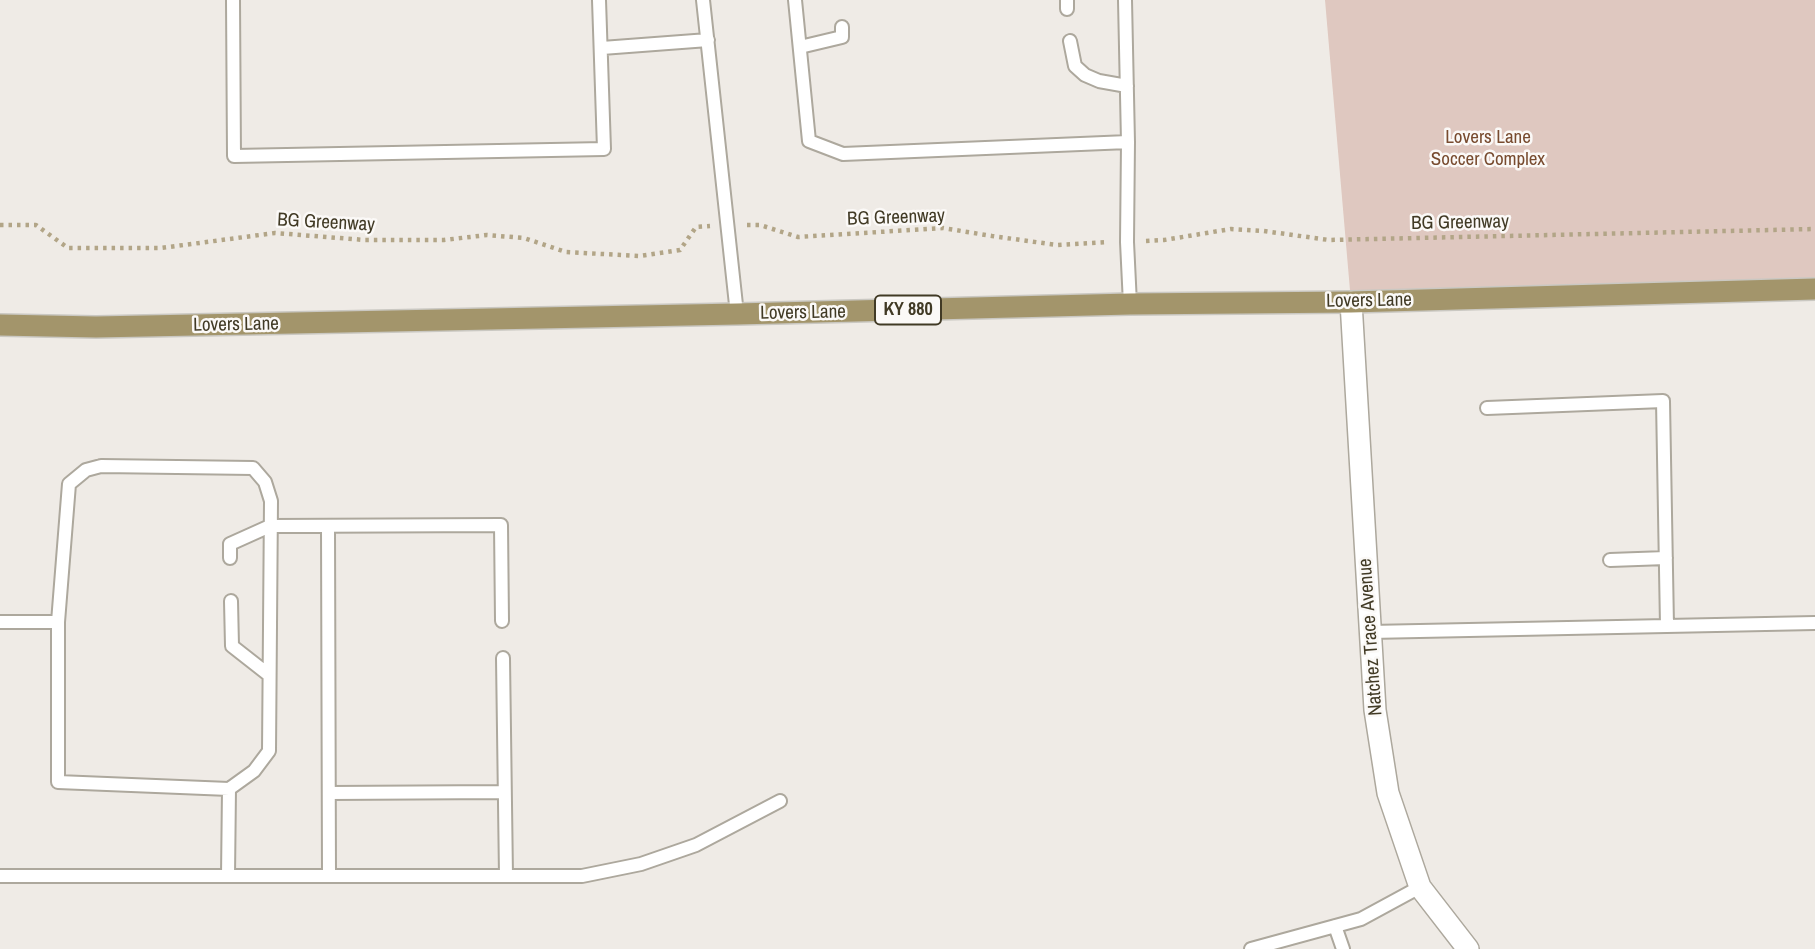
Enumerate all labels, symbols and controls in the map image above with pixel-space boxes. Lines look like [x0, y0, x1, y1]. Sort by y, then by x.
park label: Lovers Lane Soccer Complex [1431, 127, 1545, 171]
street label: BG Greenway [847, 205, 945, 231]
street label: BG Greenway [277, 209, 375, 237]
street label: BG Greenway [1411, 211, 1509, 235]
street label: Lovers Lane [1326, 289, 1412, 313]
road number: KY 880 [875, 296, 941, 324]
street label: Lovers Lane [760, 301, 846, 325]
street label: Lovers Lane [193, 313, 279, 337]
street label: Natchez Trace Avenue [1354, 558, 1388, 716]

